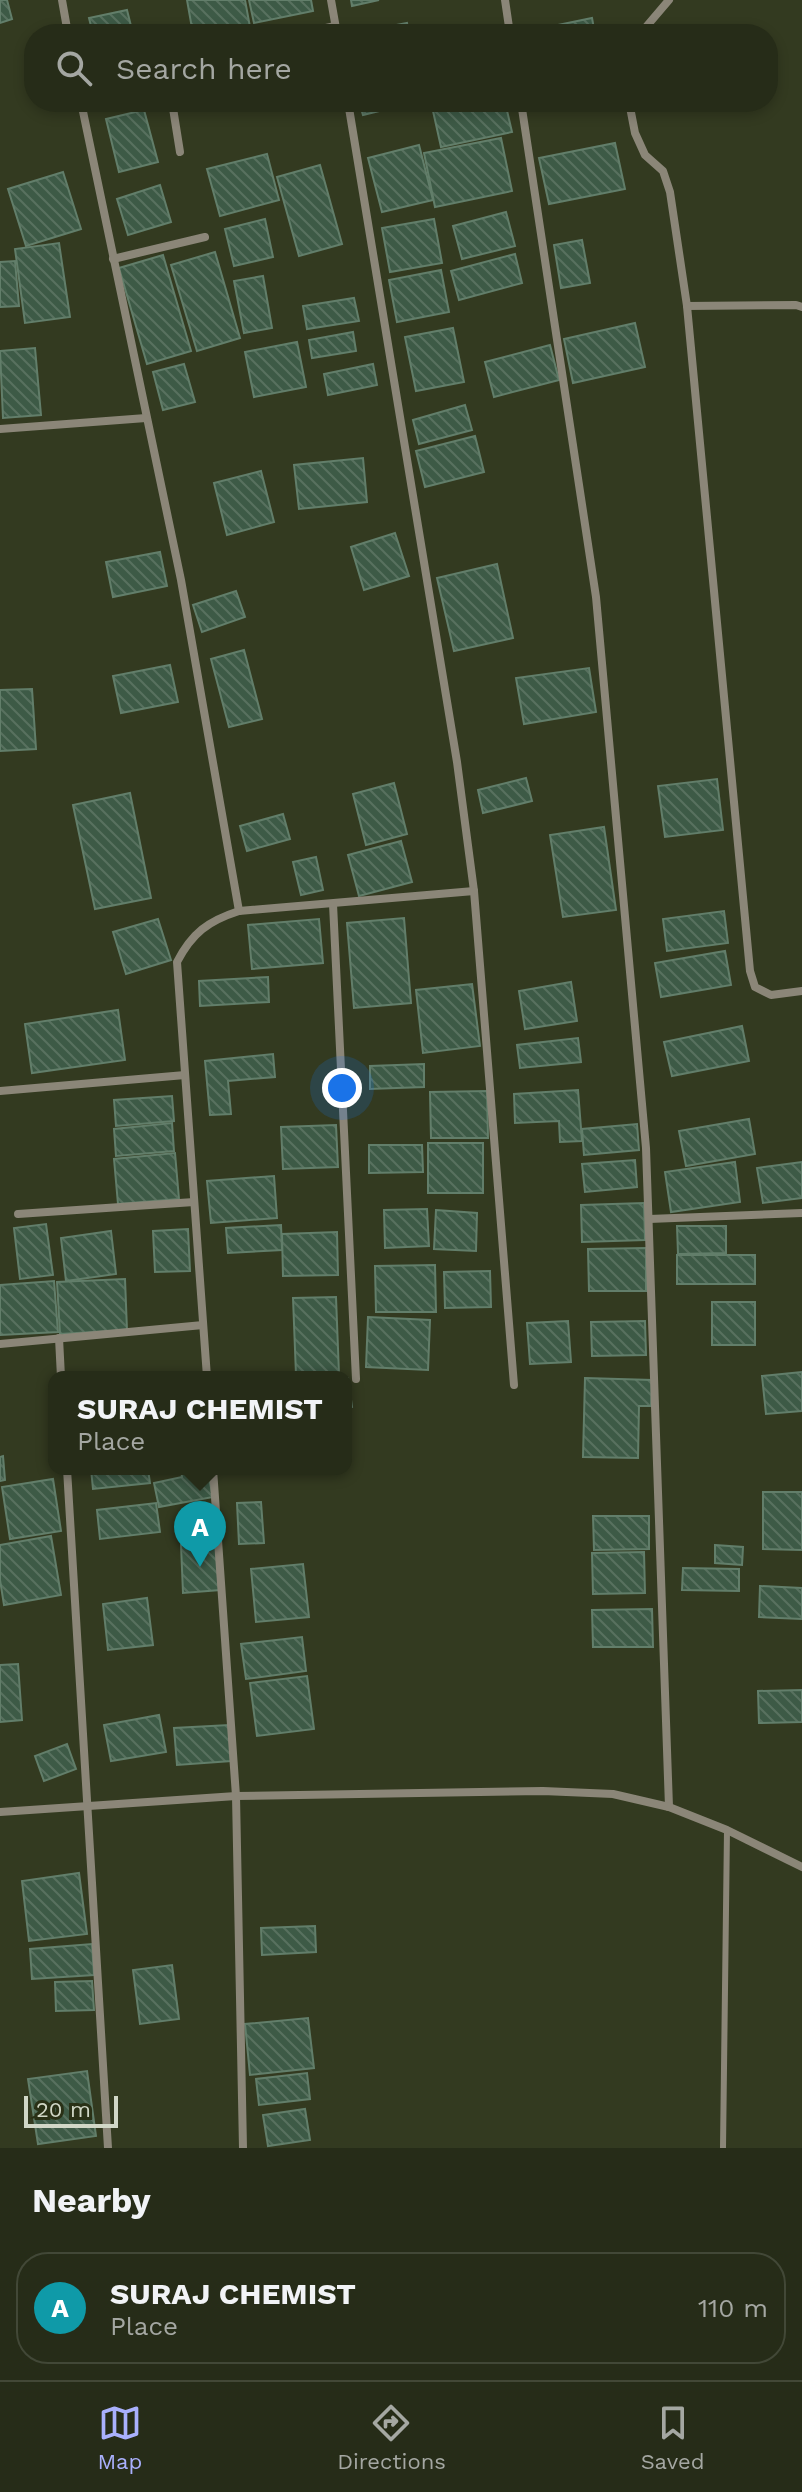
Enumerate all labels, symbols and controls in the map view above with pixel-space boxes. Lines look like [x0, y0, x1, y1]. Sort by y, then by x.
search box [24, 24, 778, 112]
icon: search [52, 46, 96, 90]
text: Search here [116, 51, 292, 86]
your location [322, 1068, 362, 1108]
popup [48, 1371, 352, 1475]
text: SURAJ CHEMIST [77, 1391, 323, 1426]
text: Place [77, 1426, 145, 1456]
pin: A [174, 1501, 226, 1567]
scale bar [24, 2092, 118, 2128]
text: 20 m [36, 2097, 91, 2122]
text: Nearby [32, 2180, 151, 2220]
text: SURAJ CHEMIST [110, 2276, 356, 2311]
text: A [51, 2293, 69, 2323]
text: 110 m [698, 2293, 768, 2323]
text: Place [110, 2311, 178, 2341]
tab: Map [97, 2401, 142, 2474]
tab: Directions [337, 2401, 446, 2474]
tab: Saved [641, 2401, 705, 2474]

